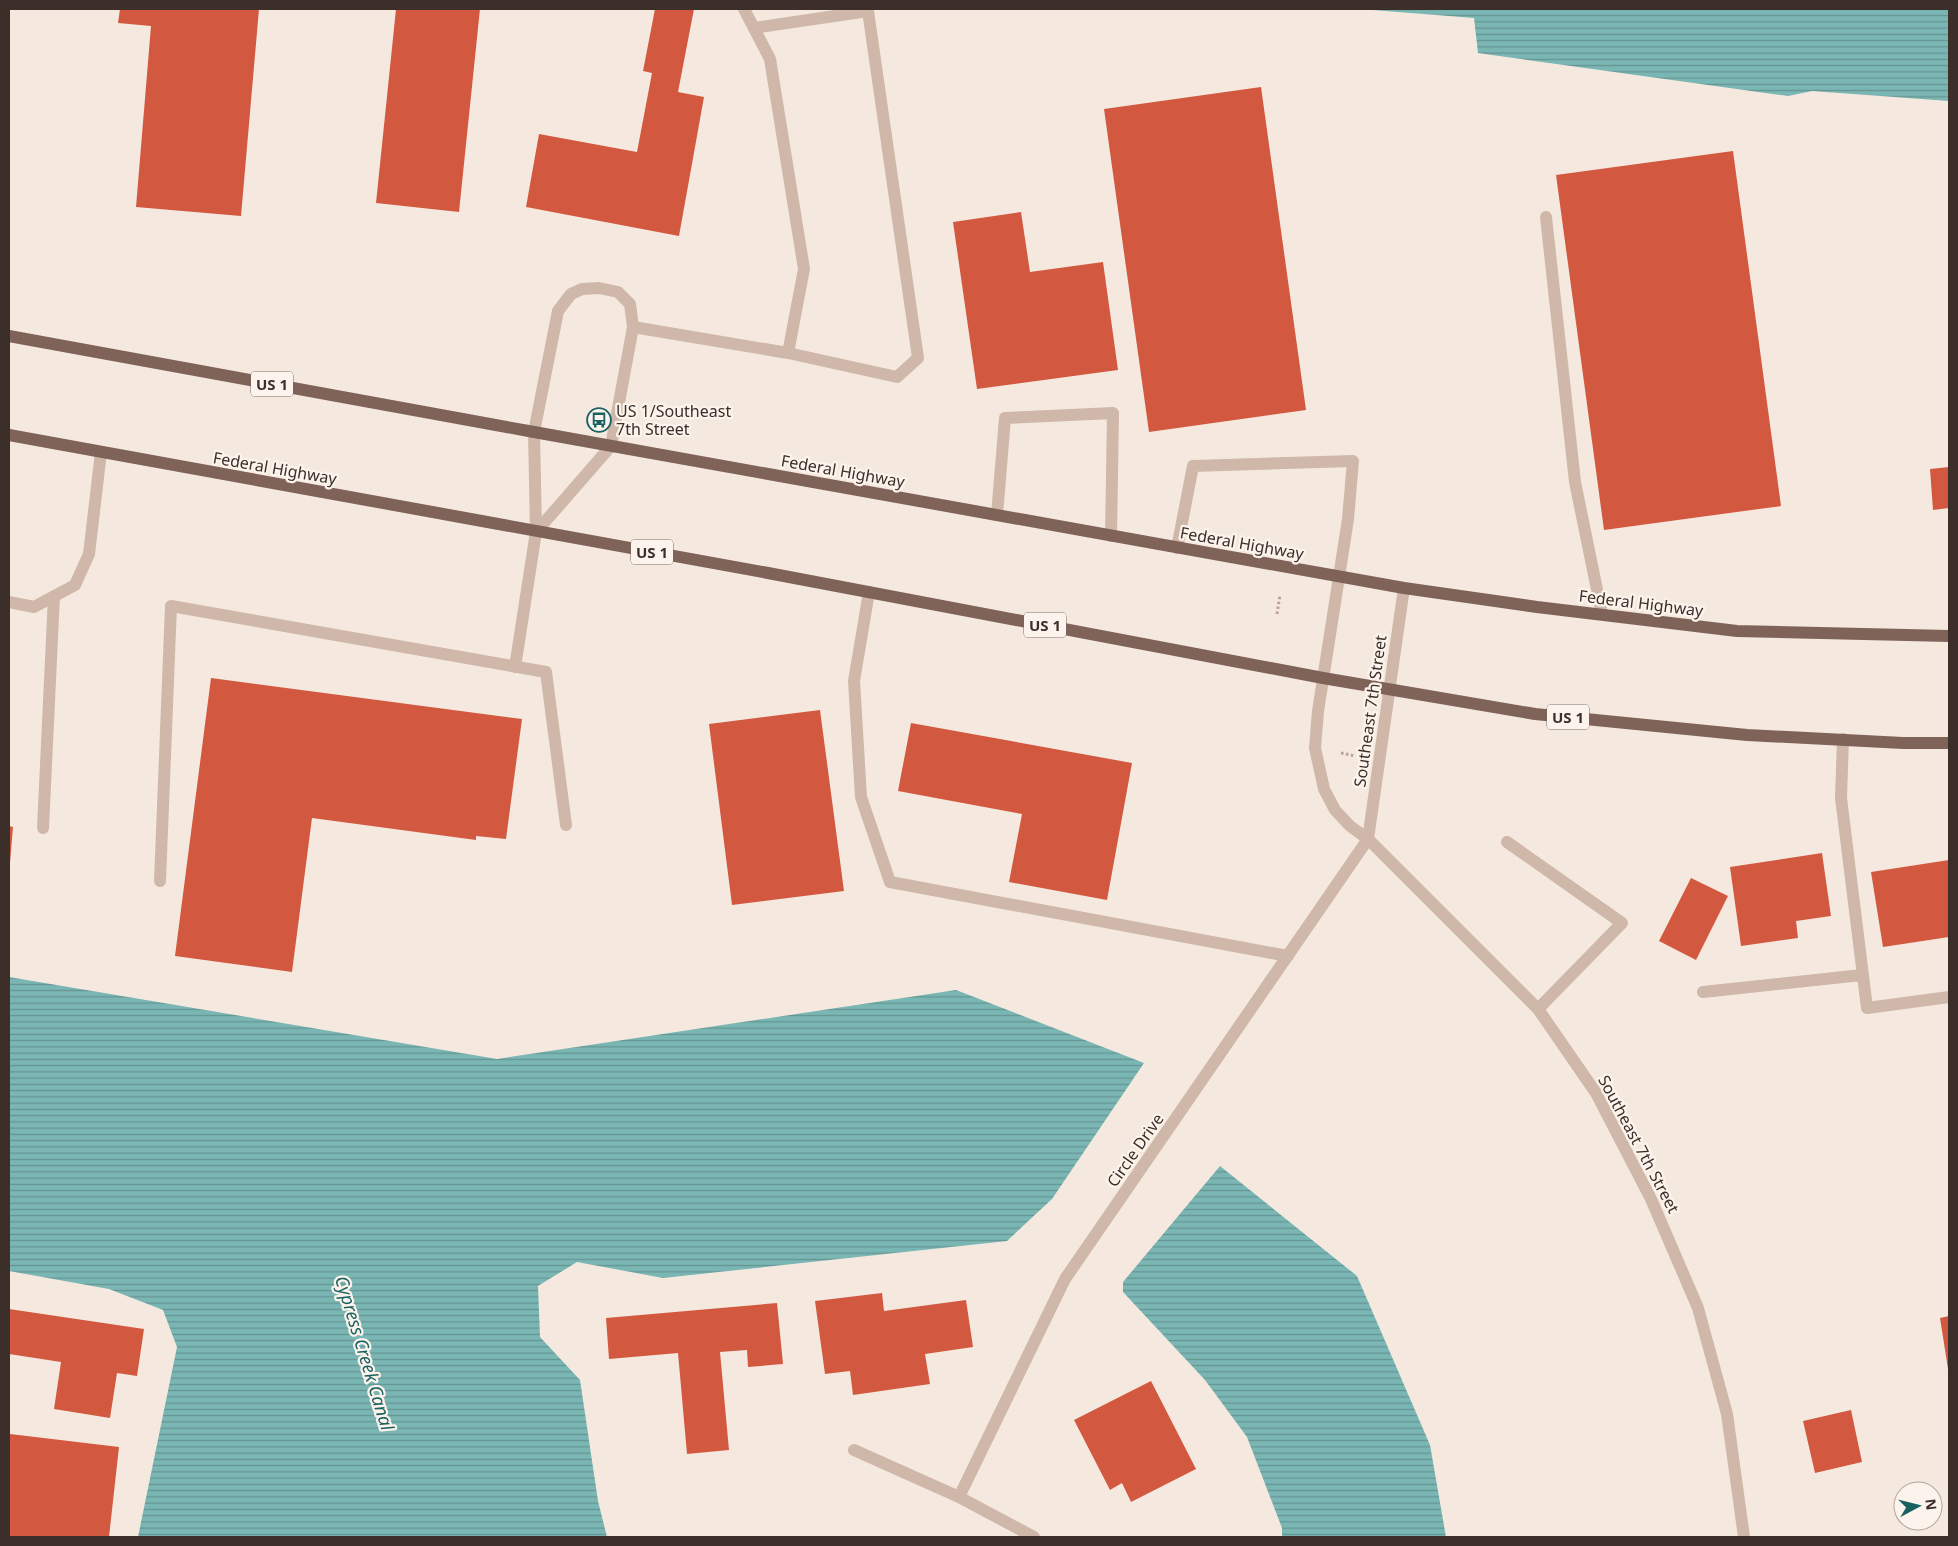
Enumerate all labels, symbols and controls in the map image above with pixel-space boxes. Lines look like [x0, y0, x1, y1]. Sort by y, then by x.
road number: US 1 [251, 372, 293, 396]
place label: US 1/Southeast 7th Street [616, 400, 731, 440]
bus stop icon: US 1/Southeast 7th Street [586, 407, 612, 433]
street label: Federal Highway [211, 446, 339, 490]
street label: Federal Highway [779, 449, 907, 493]
street label: Federal Highway [1178, 521, 1306, 565]
road number: US 1 [631, 540, 673, 564]
street label: Federal Highway [1578, 584, 1705, 622]
road number: US 1 [1024, 612, 1066, 638]
street label: Southeast 7th Street [1348, 633, 1392, 788]
road number: US 1 [1547, 704, 1589, 730]
street label: Southeast 7th Street [1593, 1071, 1685, 1217]
street label: Circle Drive [1102, 1109, 1168, 1191]
water label: Cypress Creek Canal [330, 1273, 400, 1434]
north arrow [1893, 1481, 1943, 1531]
text: N [1921, 1498, 1942, 1511]

